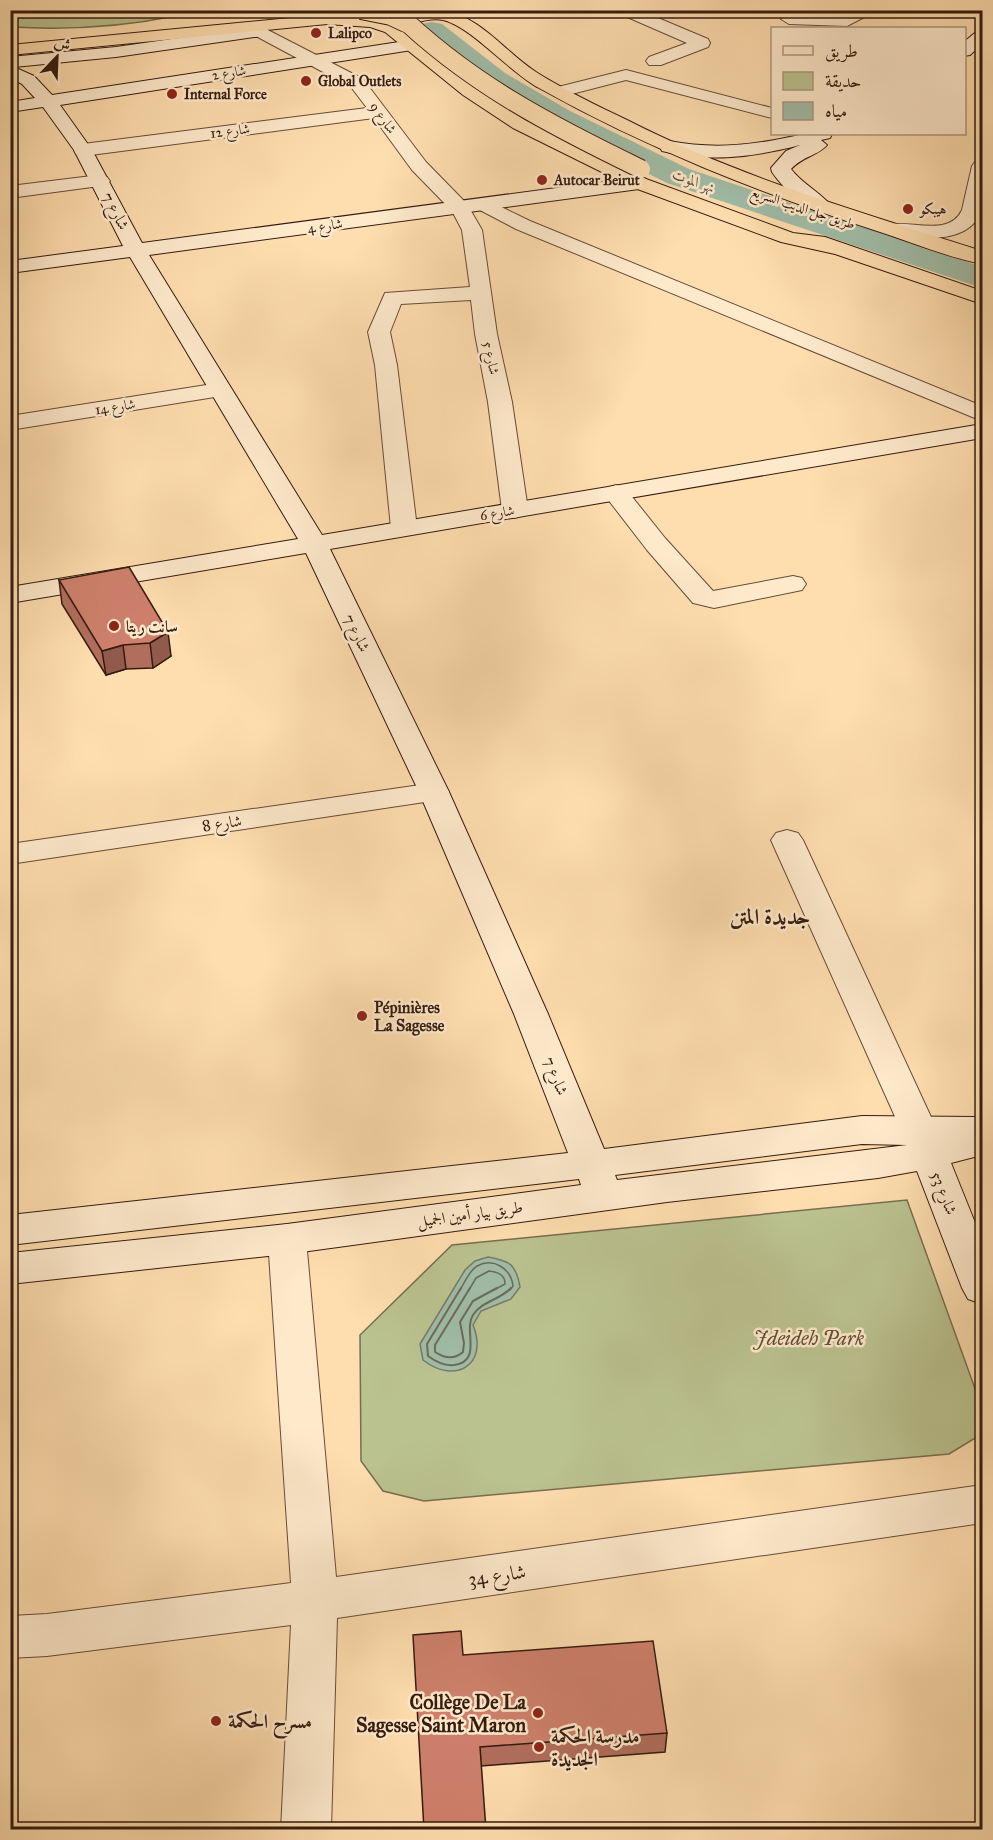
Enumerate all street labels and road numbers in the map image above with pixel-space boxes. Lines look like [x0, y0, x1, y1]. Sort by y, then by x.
street label: شارع 2 [211, 62, 248, 87]
street label: شارع 9 [363, 99, 400, 139]
street label: شارع 12 [209, 120, 251, 145]
street label: طريق جل الديب السريع [747, 183, 857, 238]
street label: شارع 7 [95, 189, 133, 235]
street label: شارع 4 [306, 215, 344, 240]
street label: شارع 5 [476, 340, 503, 377]
street label: شارع 14 [94, 395, 137, 422]
street label: شارع 6 [479, 502, 516, 527]
street label: شارع 7 [336, 611, 374, 657]
street label: شارع 8 [201, 811, 244, 839]
street label: شارع 7 [536, 1054, 572, 1099]
street label: شارع 53 [923, 1169, 961, 1219]
street label: طريق بيار أمين الجميل [416, 1195, 524, 1233]
street label: شارع 34 [467, 1559, 528, 1597]

